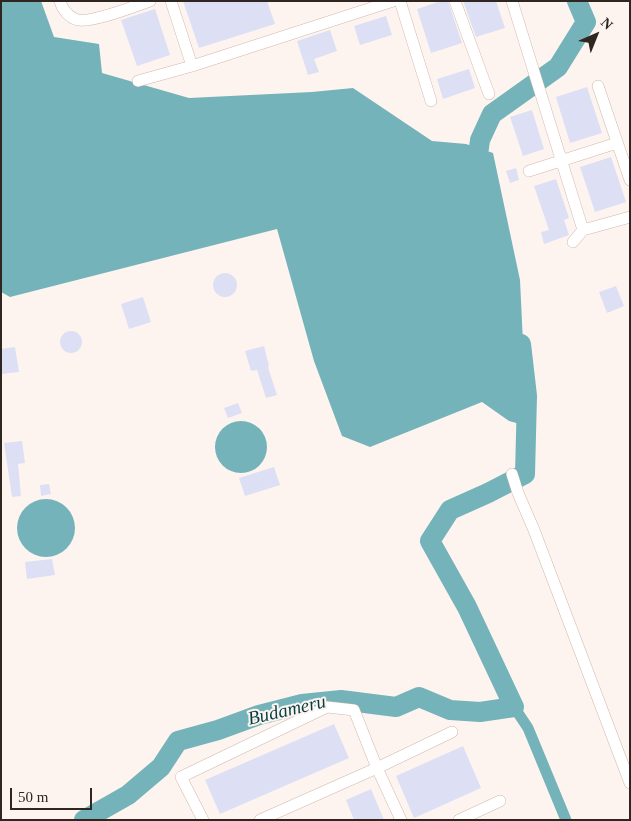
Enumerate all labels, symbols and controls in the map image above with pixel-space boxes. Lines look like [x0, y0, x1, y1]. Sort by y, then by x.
north arrow [571, 10, 621, 60]
text: N [598, 15, 616, 33]
water label: Budameru [246, 691, 328, 731]
scale bar [12, 778, 95, 810]
text: 50 m [18, 789, 48, 805]

